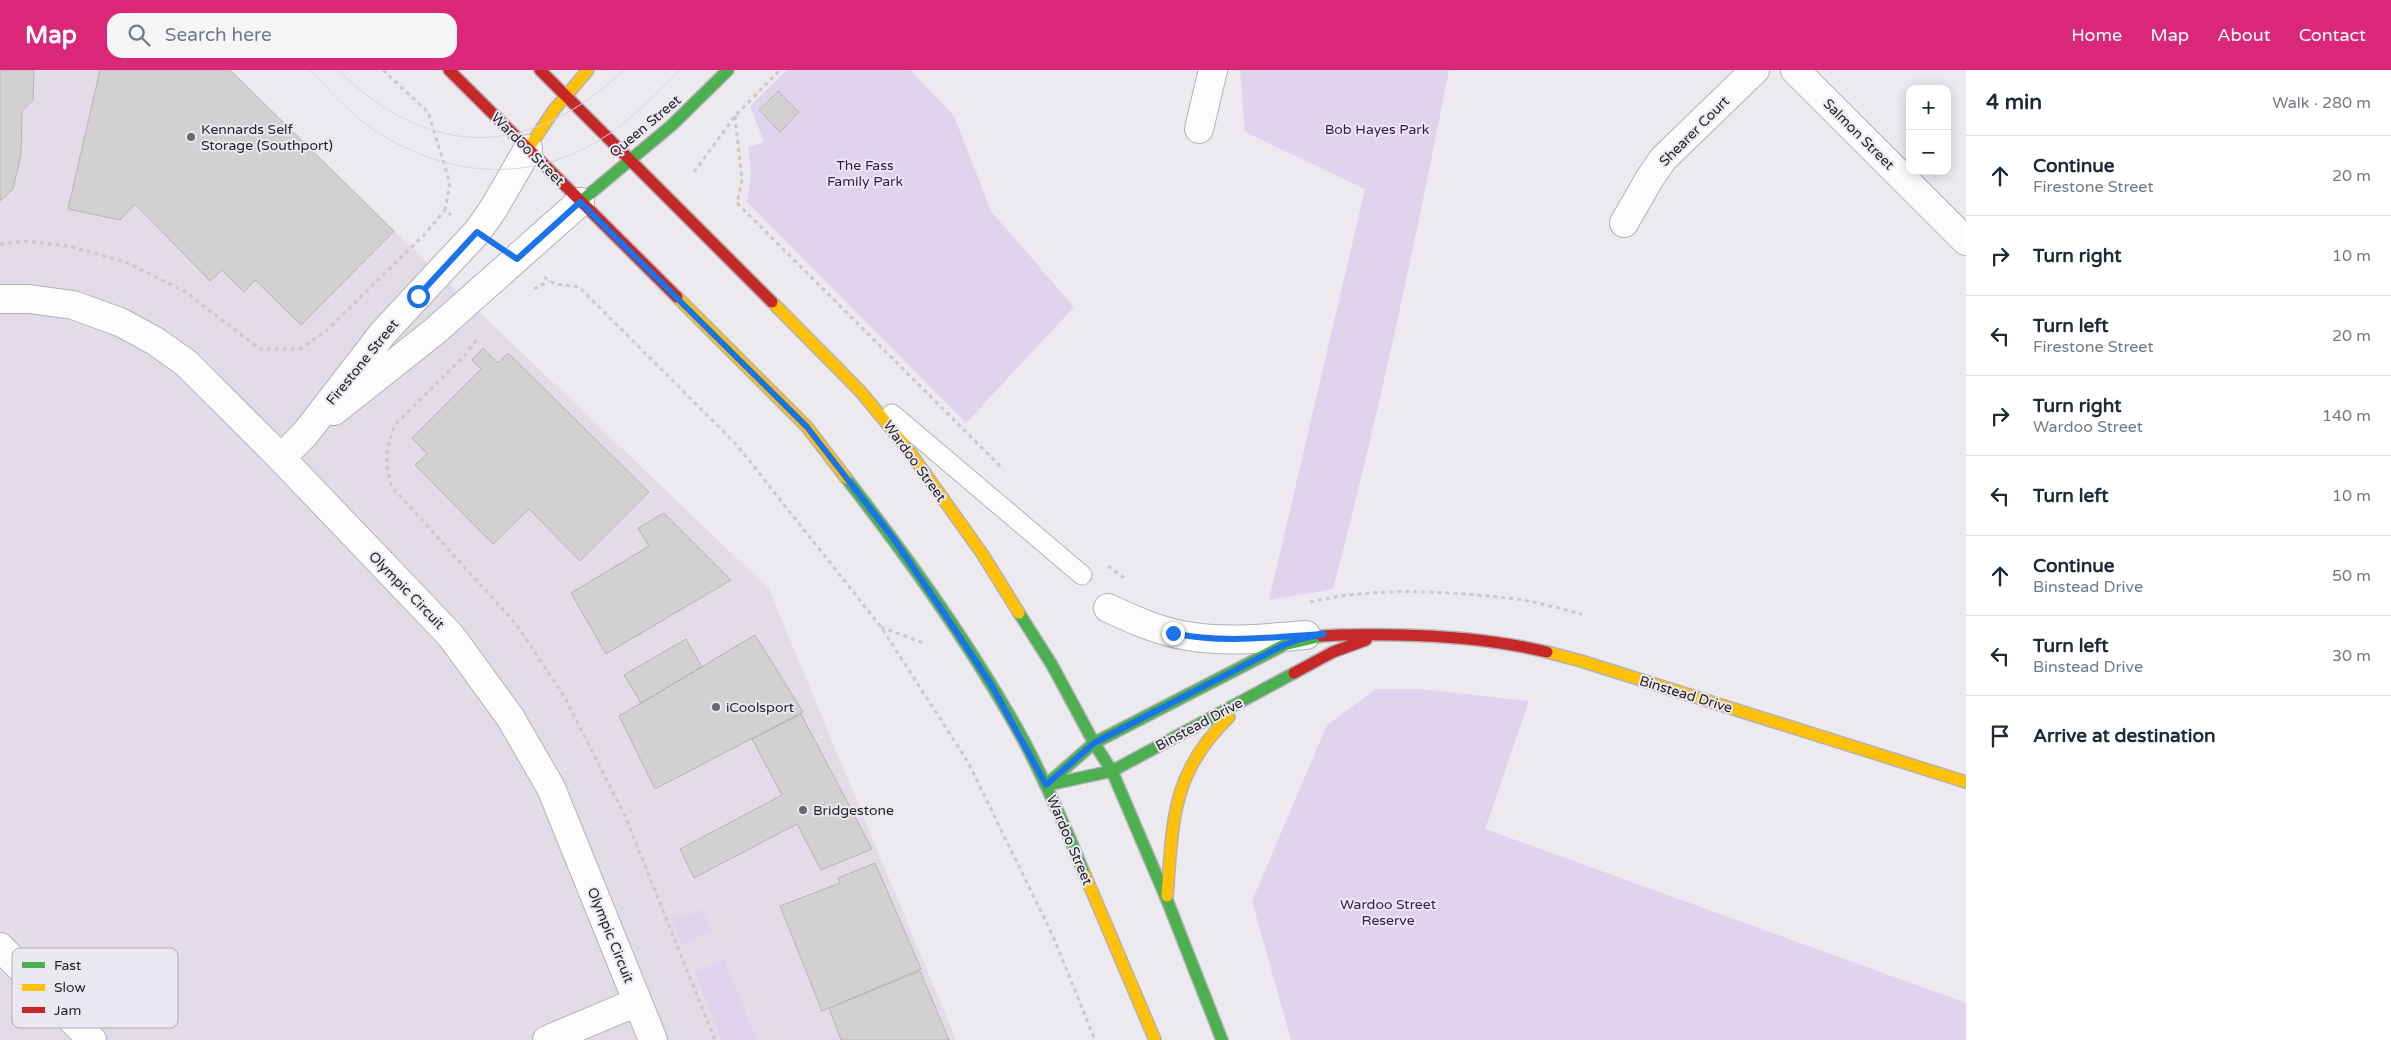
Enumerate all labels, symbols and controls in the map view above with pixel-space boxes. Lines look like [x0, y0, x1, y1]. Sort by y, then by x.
search box [107, 13, 457, 58]
text: Map [25, 21, 77, 50]
icon: search [125, 21, 153, 49]
text: Search here [165, 24, 272, 46]
text: Home [2071, 24, 2122, 46]
text: Map [2150, 24, 2189, 46]
text: About [2217, 24, 2271, 46]
text: Contact [2299, 24, 2366, 46]
map controls [1906, 85, 1951, 175]
button: + [1906, 85, 1951, 130]
text: 4 min [1986, 90, 2042, 115]
street label: Queen Street [606, 91, 685, 161]
street label: Shearer Court [1656, 92, 1733, 170]
text: Walk · 280 m [2272, 93, 2371, 113]
street label: Salmon Street [1820, 95, 1898, 174]
street label: Wardoo Street [488, 109, 568, 190]
place label: Kennards Self Storage (Southport) [201, 121, 333, 154]
park label: Bob Hayes Park [1325, 121, 1430, 138]
button: − [1906, 130, 1951, 175]
marker: Kennards Self Storage (Southport) [185, 131, 197, 143]
text: Continue [2033, 155, 2115, 177]
park label: The Fass Family Park [827, 157, 903, 190]
icon: ahead [1986, 162, 2014, 190]
text: 20 m [2332, 166, 2371, 186]
text: Firestone Street [2033, 177, 2154, 197]
icon: right [1986, 242, 2014, 270]
text: Turn right [2033, 245, 2121, 267]
text: 10 m [2332, 246, 2371, 266]
route start [407, 285, 430, 308]
street label: Firestone Street [323, 315, 403, 409]
text: Turn left [2033, 315, 2109, 337]
icon: left [1986, 322, 2014, 350]
text: 20 m [2332, 326, 2371, 346]
text: Firestone Street [2033, 337, 2154, 357]
text: Turn right [2033, 395, 2121, 417]
icon: right [1986, 402, 2014, 430]
text: 140 m [2322, 406, 2371, 426]
street label: Wardoo Street [879, 417, 950, 506]
text: Wardoo Street [2033, 417, 2143, 437]
icon: left [1986, 482, 2014, 510]
text: Turn left [2033, 485, 2109, 507]
text: 10 m [2332, 486, 2371, 506]
street label: Olympic Circuit [365, 548, 449, 633]
text: Continue [2033, 555, 2115, 577]
icon: ahead [1986, 562, 2014, 590]
text: 50 m [2332, 566, 2371, 586]
text: Binstead Drive [2033, 577, 2143, 597]
route end [1162, 622, 1185, 645]
text: Turn left [2033, 635, 2109, 657]
icon: left [1986, 642, 2014, 670]
text: 30 m [2332, 646, 2371, 666]
text: Binstead Drive [2033, 657, 2143, 677]
street label: Binstead Drive [1637, 672, 1734, 717]
street label: Binstead Drive [1153, 694, 1246, 755]
place label: iCoolsport [726, 699, 795, 716]
marker: iCoolsport [710, 701, 722, 713]
icon: arrive [1986, 722, 2014, 750]
text: Arrive at destination [2033, 725, 2216, 747]
street label: Wardoo Street [1043, 793, 1096, 888]
place label: Bridgestone [813, 802, 894, 819]
marker: Bridgestone [797, 804, 809, 816]
street label: Olympic Circuit [584, 885, 638, 986]
park label: Wardoo Street Reserve [1340, 896, 1437, 929]
legend [12, 948, 178, 1028]
text: Fast [54, 957, 82, 974]
text: Slow [54, 979, 86, 996]
text: Jam [54, 1002, 81, 1019]

